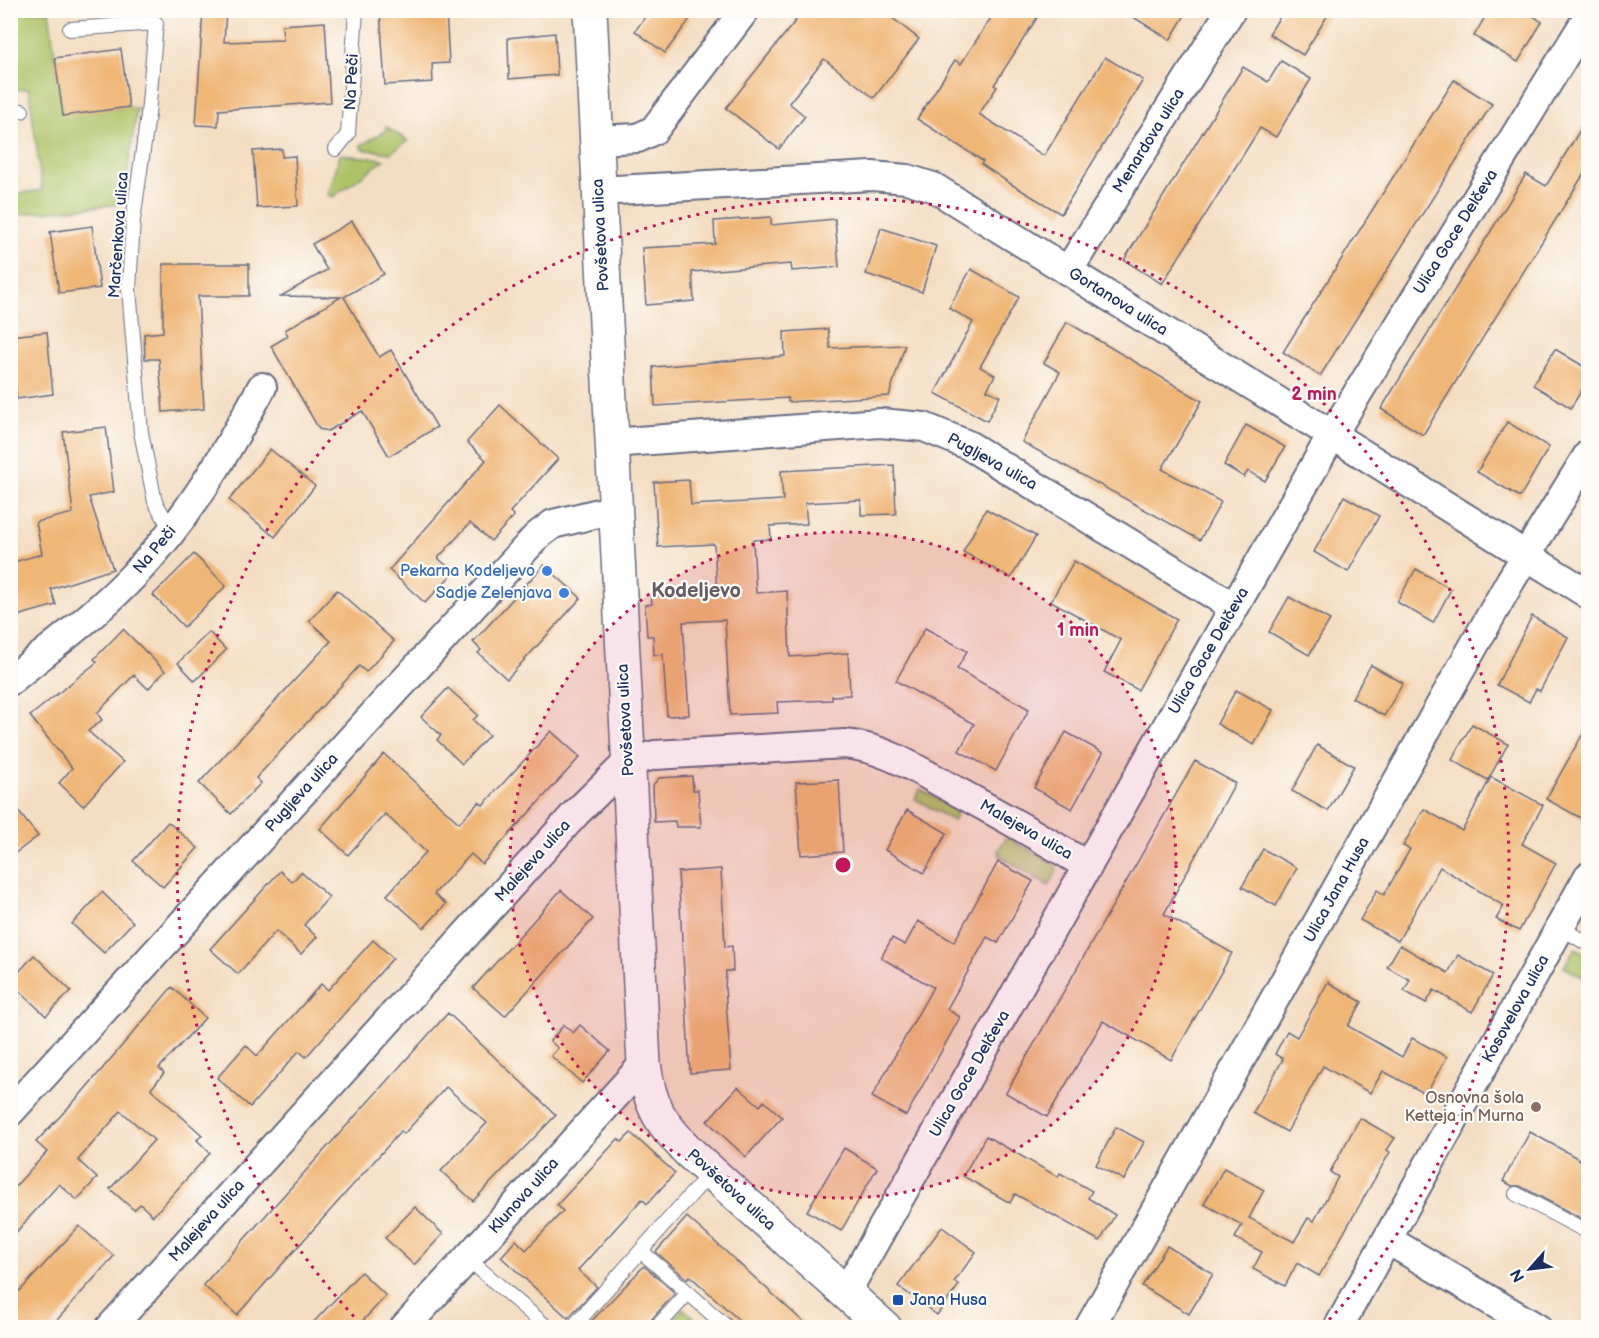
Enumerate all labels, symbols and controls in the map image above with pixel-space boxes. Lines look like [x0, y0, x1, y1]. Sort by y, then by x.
street label: Na Peči [341, 53, 363, 111]
street label: Menardova ulica [1109, 85, 1189, 197]
street label: Ulica Goce Delčeva [1410, 166, 1502, 298]
street label: Marčenkova ulica [105, 171, 133, 299]
street label: Povšetova ulica [589, 178, 613, 292]
street label: Gortanova ulica [1065, 264, 1171, 340]
text: 2 min [1291, 384, 1337, 405]
street label: Pugljeva ulica [944, 430, 1040, 494]
street label: Na Peči [130, 522, 180, 578]
place label: Pekarna Kodeljevo [400, 562, 535, 581]
marker: Pekarna Kodeljevo [540, 564, 554, 578]
district label: Kodeljevo [651, 579, 741, 603]
place label: Sadje Zelenjava [436, 584, 552, 603]
street label: Ulica Goce Delčeva [1165, 584, 1253, 718]
marker: Sadje Zelenjava [557, 586, 571, 600]
text: 1 min [1057, 620, 1099, 641]
street label: Povšetova ulica [614, 663, 638, 777]
street label: Pugljeva ulica [262, 750, 342, 836]
street label: Malejeva ulica [976, 796, 1076, 864]
street label: Malejeva ulica [491, 816, 575, 906]
street label: Ulica Jana Husa [1300, 834, 1374, 946]
centre of rings [833, 855, 853, 875]
street label: Kosovelova ulica [1479, 952, 1553, 1066]
street label: Ulica Goce Delčeva [926, 1007, 1014, 1141]
place label: Osnovna šola Ketteja in Murna [1405, 1089, 1524, 1126]
marker: Osnovna šola Ketteja in Murna [1529, 1100, 1543, 1114]
street label: Povšetova ulica [683, 1145, 779, 1235]
street label: Klunova ulica [485, 1154, 563, 1238]
street label: Malejeva ulica [165, 1176, 249, 1266]
north arrow [1500, 1239, 1560, 1299]
text: N [1507, 1266, 1529, 1285]
place label: Jana Husa [910, 1291, 987, 1310]
marker: Jana Husa [891, 1293, 905, 1307]

